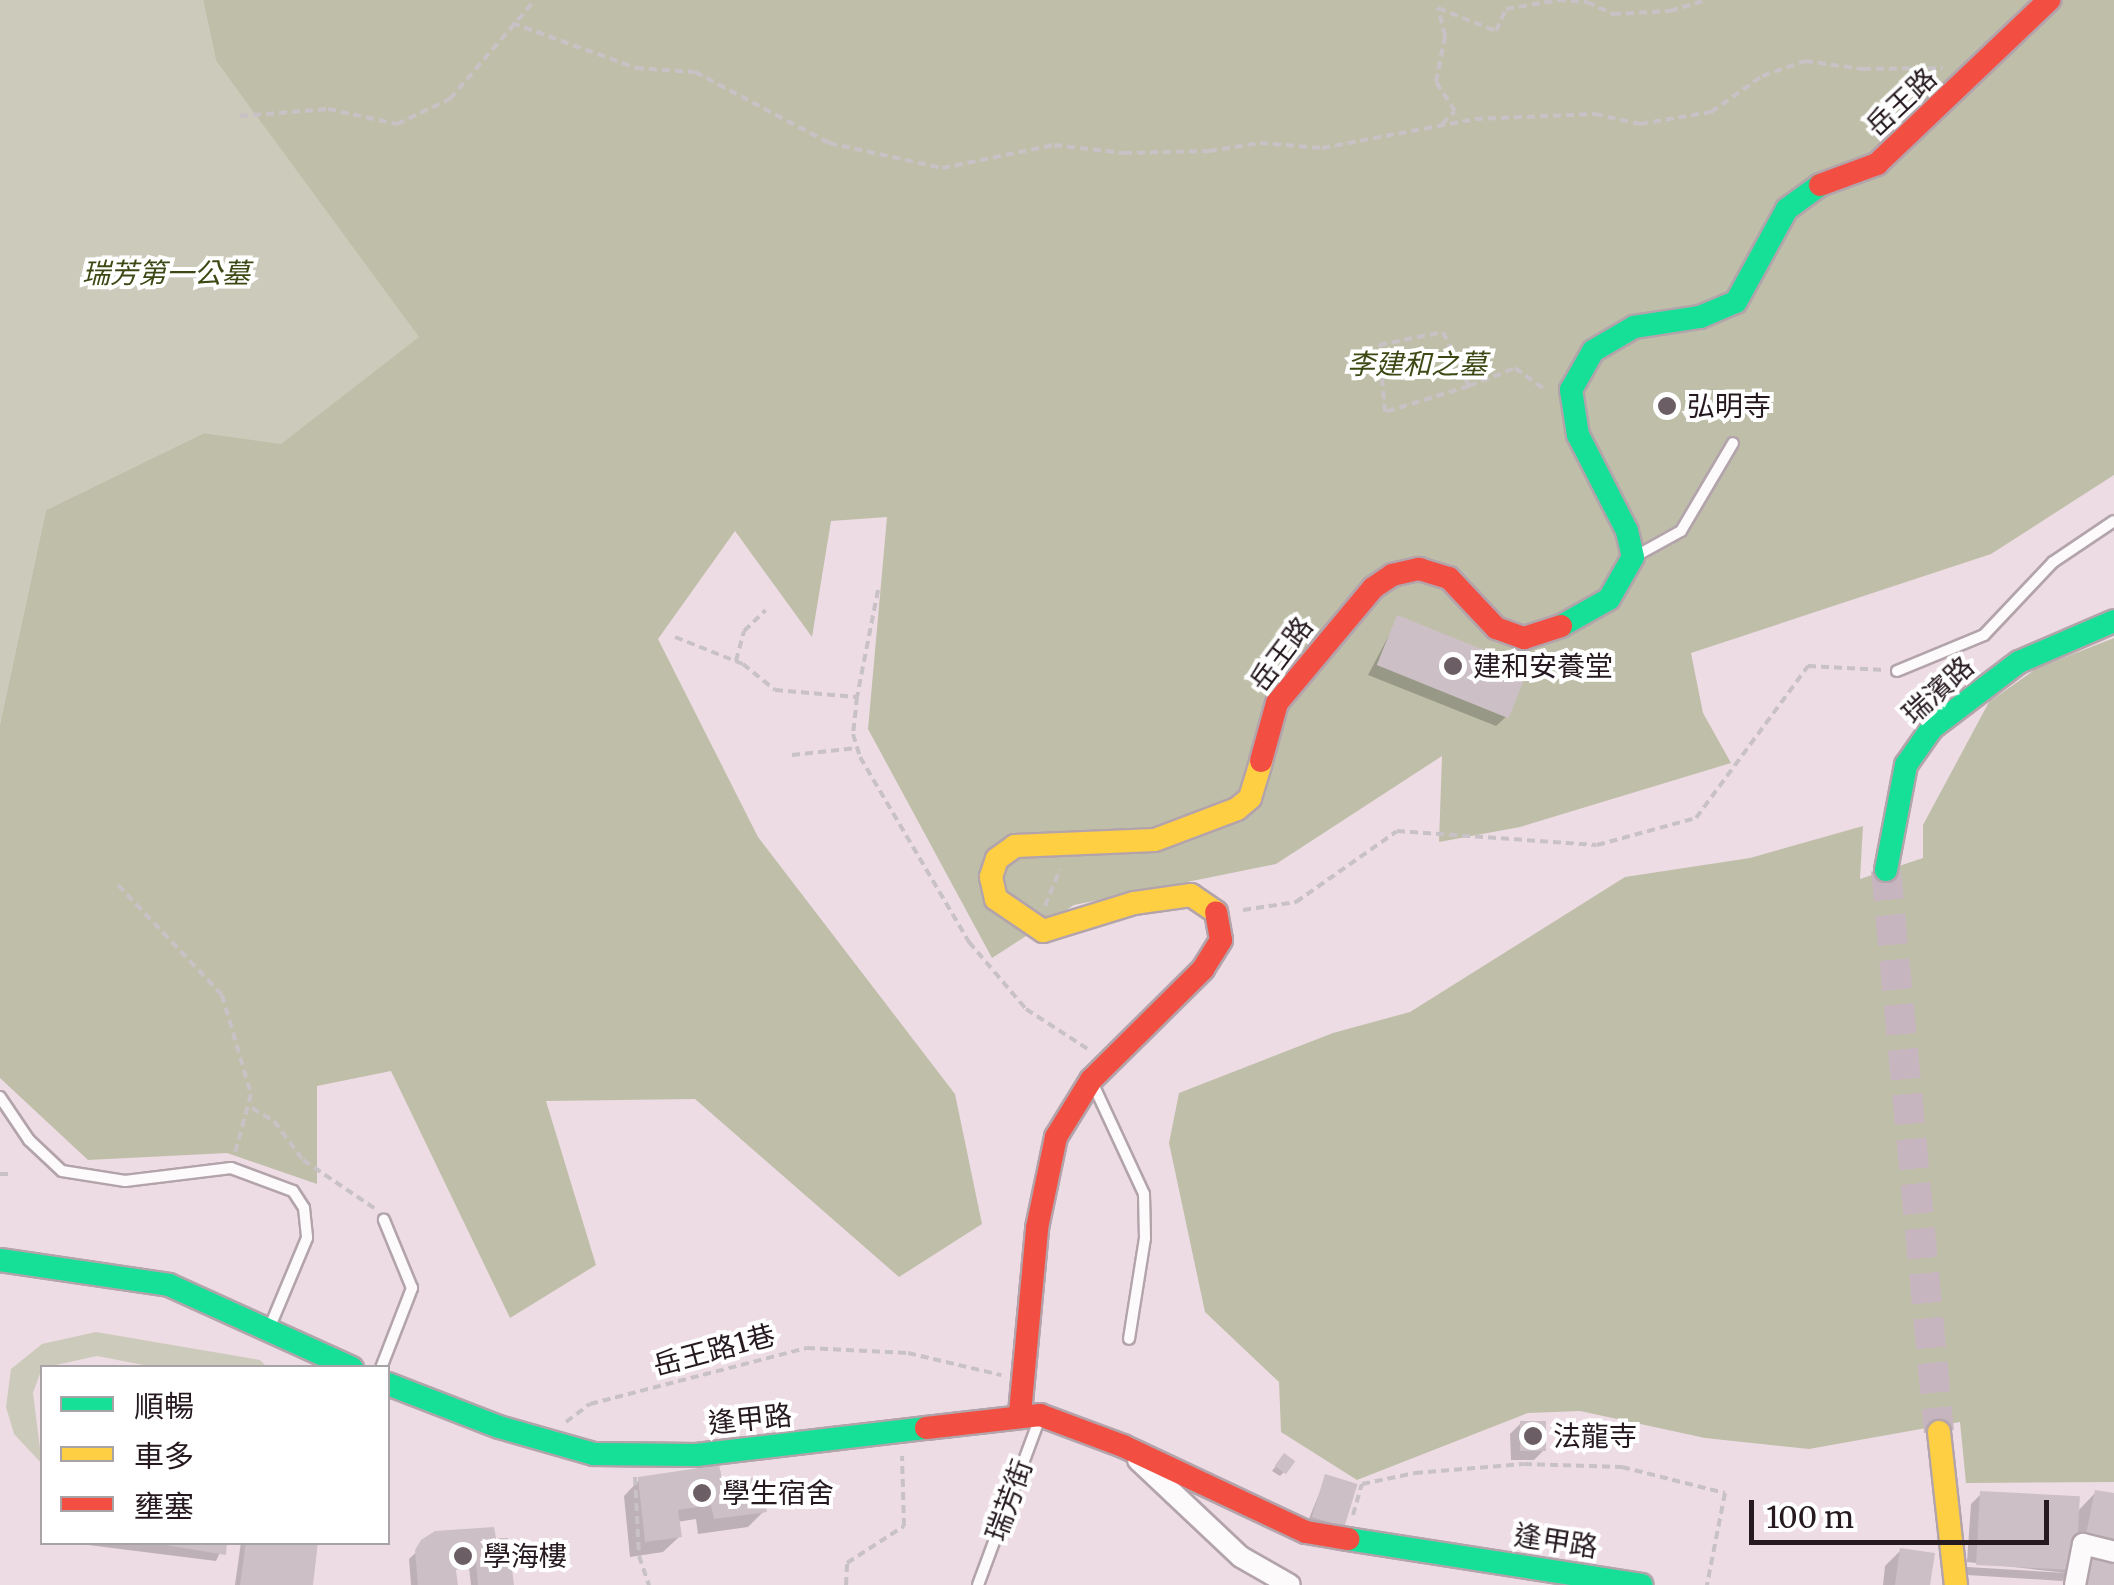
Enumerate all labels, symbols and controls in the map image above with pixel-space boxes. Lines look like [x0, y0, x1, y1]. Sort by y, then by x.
street label: 岳王路 [1859, 61, 1943, 143]
park label: 瑞芳第一公墓 [82, 256, 250, 290]
park label: 李建和之墓 [1347, 347, 1487, 381]
place label: 弘明寺 [1687, 389, 1771, 423]
marker: 弘明寺 [1656, 395, 1678, 417]
street label: 岳王路 [1242, 610, 1320, 698]
place label: 建和安養堂 [1473, 649, 1613, 683]
street label: 瑞濱路 [1896, 649, 1980, 731]
marker: 建和安養堂 [1442, 655, 1464, 677]
street label: 岳王路1巷 [649, 1318, 779, 1382]
legend [40, 1365, 390, 1545]
text: 順暢 [134, 1387, 194, 1425]
street label: 逢甲路 [706, 1398, 794, 1440]
place label: 法龍寺 [1553, 1419, 1637, 1453]
marker: 法龍寺 [1522, 1425, 1544, 1447]
text: 車多 [134, 1437, 194, 1475]
street label: 瑞芳街 [979, 1455, 1039, 1545]
place label: 學生宿舍 [722, 1476, 834, 1510]
scale bar [1754, 1480, 2054, 1542]
marker: 學生宿舍 [691, 1482, 713, 1504]
text: 壅塞 [134, 1487, 194, 1525]
text: 100 m [1766, 1498, 1854, 1536]
street label: 逢甲路 [1512, 1518, 1600, 1564]
place label: 學海樓 [483, 1539, 567, 1573]
marker: 學海樓 [452, 1545, 474, 1567]

